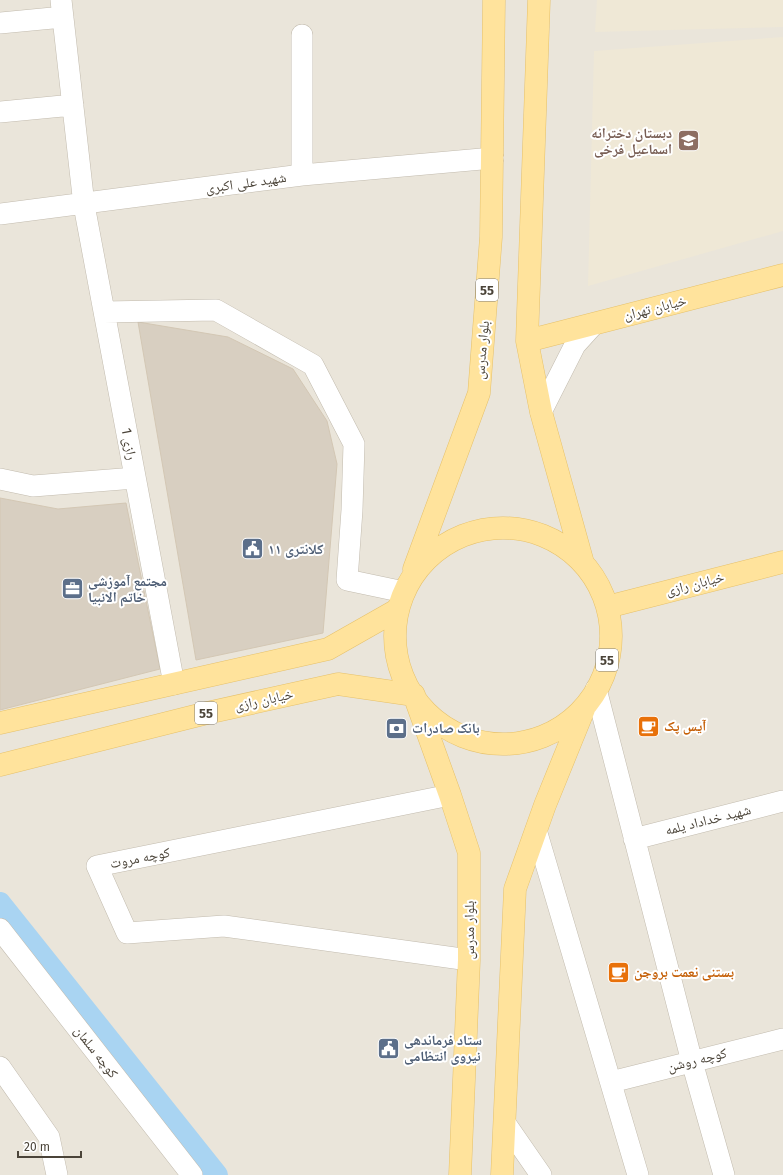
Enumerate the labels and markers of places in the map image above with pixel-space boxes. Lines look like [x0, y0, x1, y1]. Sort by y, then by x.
place label: دبستان دخترانه اسماعیل فرخی [591, 125, 672, 158]
school or university icon: دبستان دخترانه اسماعیل فرخی [675, 128, 701, 154]
public building icon: کلانتری ۱۱ [240, 536, 266, 562]
place label: کلانتری ۱۱ [268, 541, 323, 558]
place label: مجتمع آموزشی خاتم الانبیا [88, 573, 167, 607]
office icon: مجتمع آموزشی خاتم الانبیا [59, 576, 85, 602]
cafe icon: آیس پک [635, 713, 661, 739]
bank icon: بانک صادرات [383, 715, 409, 741]
place label: آیس پک [664, 718, 706, 735]
place label: بانک صادرات [412, 720, 480, 737]
cafe icon: بستنی نعمت بروجن [606, 959, 632, 985]
place label: بستنی نعمت بروجن [634, 964, 734, 981]
place label: ستاد فرماندهی نیروی انتظامی [404, 1032, 482, 1065]
public building icon: ستاد فرماندهی نیروی انتظامی [376, 1035, 402, 1061]

